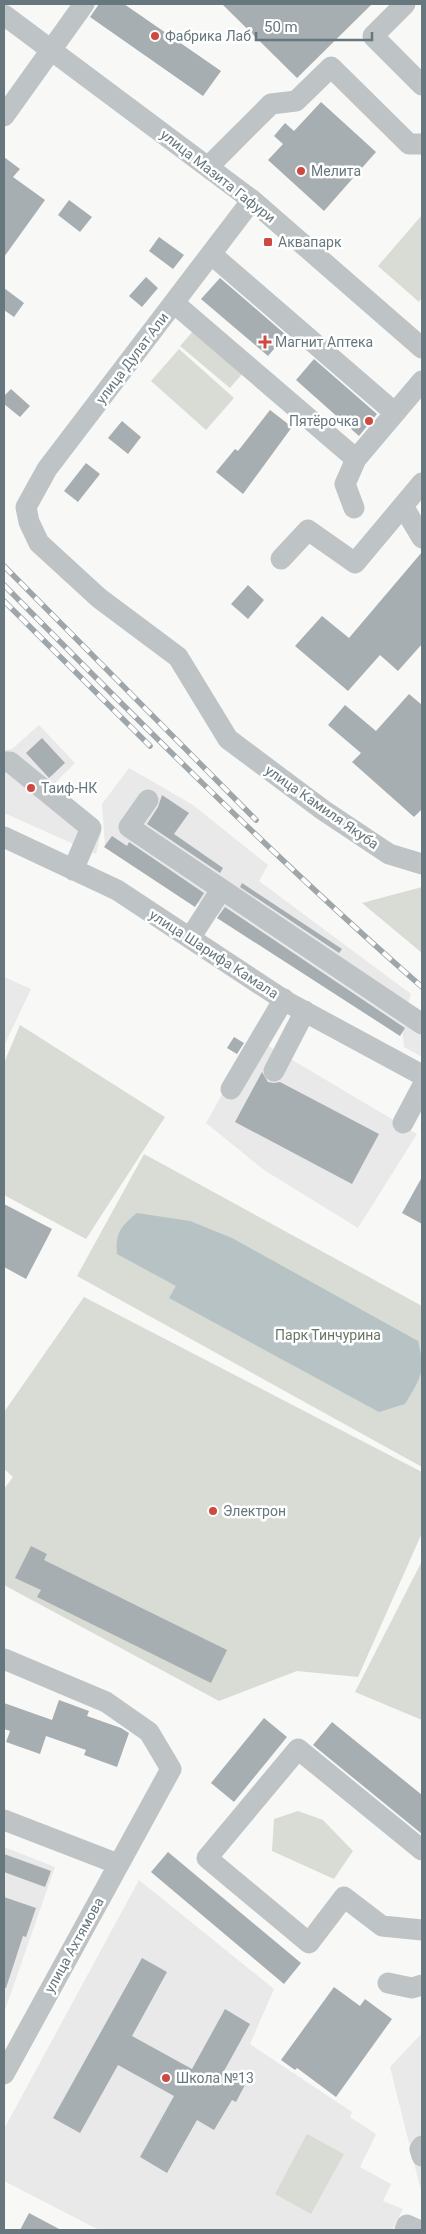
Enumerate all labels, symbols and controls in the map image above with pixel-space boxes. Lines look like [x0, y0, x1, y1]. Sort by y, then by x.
scale bar [256, 10, 372, 42]
text: 50 m [264, 18, 298, 36]
place label: Фабрика Лаб [165, 28, 251, 44]
marker: Фабрика Лаб [149, 30, 161, 42]
street label: улица Мазита Гафури [157, 126, 279, 226]
place label: Мелита [311, 163, 361, 179]
marker: Мелита [295, 165, 307, 177]
place label: Аквапарк [278, 234, 342, 250]
marker: Аквапарк [262, 236, 274, 248]
street label: улица Дулат Али [93, 309, 171, 407]
place label: Магнит Аптека [275, 334, 373, 350]
marker: Магнит Аптека [259, 336, 271, 348]
place label: Пятёрочка [289, 413, 359, 429]
marker: Пятёрочка [363, 415, 375, 427]
street label: улица Камиля Якуба [262, 762, 382, 852]
place label: Таиф-НК [41, 780, 97, 796]
marker: Таиф-НК [25, 782, 37, 794]
street label: улица Шарифа Камала [147, 906, 281, 1002]
park label: Парк Тинчурина [275, 1327, 381, 1343]
place label: Электрон [223, 1503, 286, 1519]
marker: Электрон [207, 1505, 219, 1517]
street label: улица Ахтямова [41, 1895, 107, 1995]
place label: Школа №13 [176, 2070, 254, 2086]
marker: Школа №13 [160, 2072, 172, 2084]

